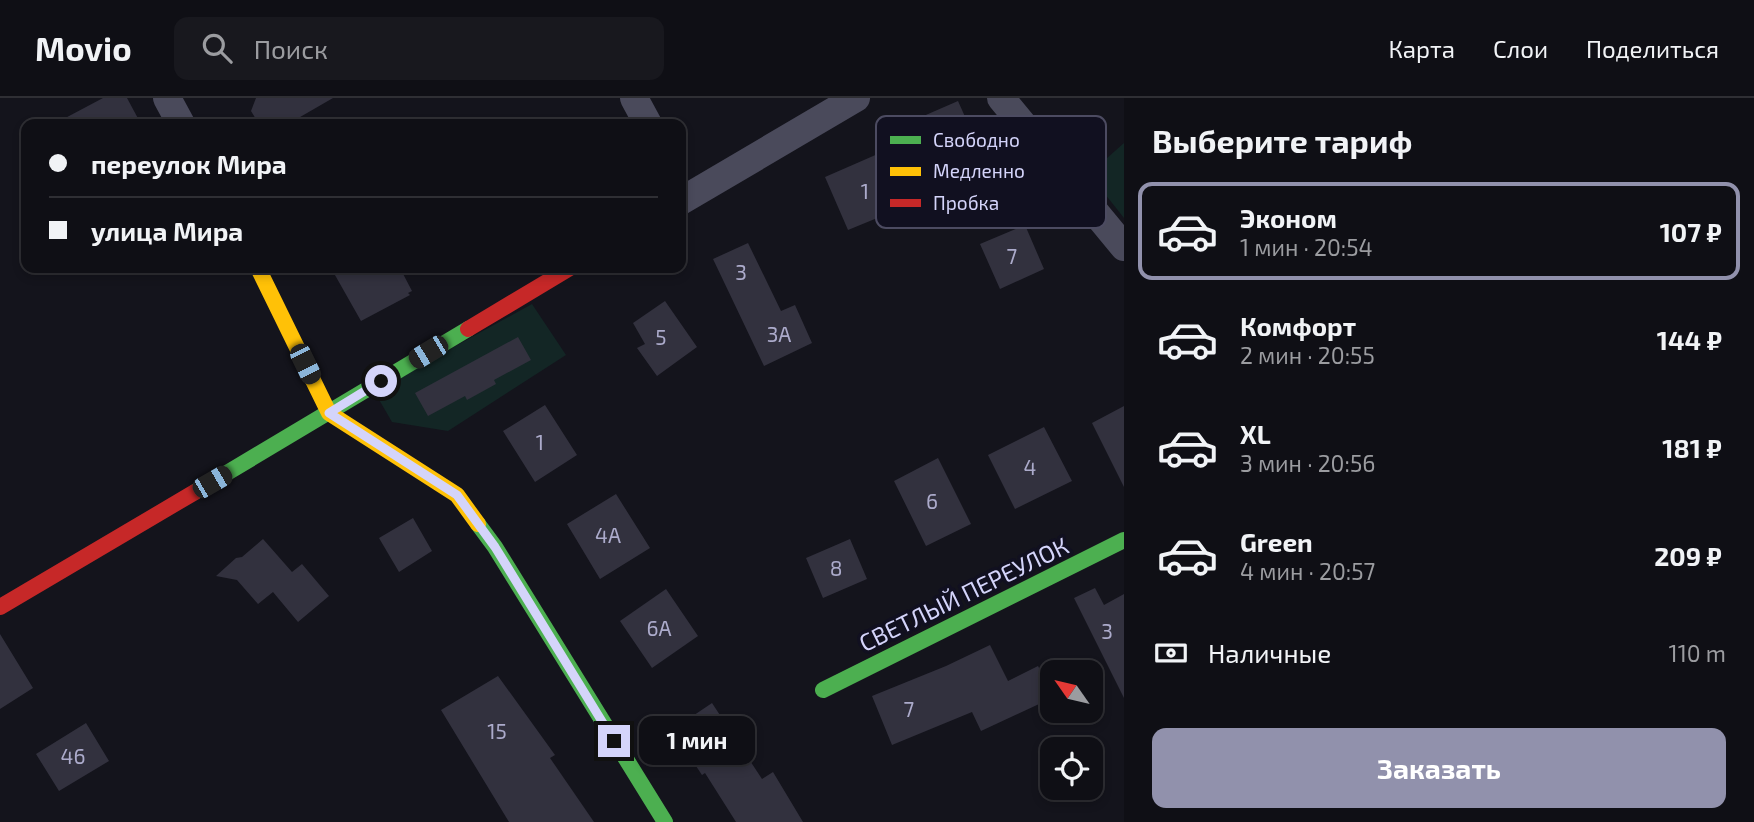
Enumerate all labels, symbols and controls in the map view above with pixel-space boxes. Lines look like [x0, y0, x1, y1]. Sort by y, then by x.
search box [174, 17, 664, 80]
text: Movio [35, 28, 132, 68]
icon: search [198, 29, 236, 67]
text: Поиск [254, 33, 328, 64]
text: Карта [1388, 34, 1455, 63]
text: Слои [1493, 34, 1548, 63]
text: Поделиться [1586, 34, 1719, 63]
legend [876, 116, 1106, 228]
text: Выберите тариф [1152, 121, 1412, 159]
text: Свободно [933, 128, 1020, 151]
text: переулок Мира [91, 148, 287, 179]
text: Медленно [933, 159, 1025, 182]
house number: 1 [861, 178, 869, 203]
text: Пробка [933, 191, 999, 214]
icon: car [1156, 200, 1219, 263]
text: Эконом [1240, 202, 1337, 233]
text: улица Мира [91, 215, 243, 246]
text: 107 ₽ [1660, 216, 1722, 247]
text: 1 мин · 20:54 [1240, 233, 1373, 261]
house number: 7 [1007, 243, 1018, 268]
house number: 3 [735, 259, 747, 284]
icon: car [1156, 308, 1219, 371]
text: Комфорт [1240, 310, 1356, 341]
house number: 3А [767, 321, 791, 346]
house number: 5 [655, 324, 667, 349]
text: 144 ₽ [1657, 324, 1722, 355]
car [405, 332, 452, 372]
car [287, 341, 324, 387]
text: 2 мин · 20:55 [1240, 341, 1375, 369]
route start [365, 365, 397, 397]
icon: car [1156, 416, 1219, 479]
text: XL [1240, 418, 1271, 449]
house number: 1 [536, 429, 544, 454]
text: 181 ₽ [1662, 432, 1722, 463]
text: 3 мин · 20:56 [1240, 449, 1375, 477]
house number: 4 [1024, 454, 1036, 479]
car [189, 462, 236, 502]
house number: 6 [926, 488, 938, 513]
house number: 4А [595, 522, 621, 547]
icon: car [1156, 524, 1219, 587]
text: Green [1240, 526, 1313, 557]
street label: СВЕТЛЫЙ ПЕРЕУЛОК [854, 530, 1073, 657]
text: 209 ₽ [1654, 540, 1722, 571]
house number: 8 [830, 555, 842, 580]
text: 4 мин · 20:57 [1240, 557, 1375, 585]
house number: 6А [646, 615, 672, 640]
house number: 3 [1101, 618, 1113, 643]
icon: cash [1152, 634, 1190, 672]
text: Наличные [1208, 637, 1331, 668]
text: 110 m [1669, 639, 1726, 667]
north arrow [1040, 660, 1102, 723]
map controls [1040, 660, 1103, 800]
house number: 7 [904, 696, 915, 721]
callout: 1 мин [638, 716, 754, 766]
house number: 15 [487, 718, 507, 743]
route end [598, 725, 630, 757]
text: 1 мин [667, 726, 727, 754]
button: Заказать [1152, 728, 1726, 808]
button: locate [1040, 737, 1103, 800]
house number: 46 [61, 743, 85, 768]

